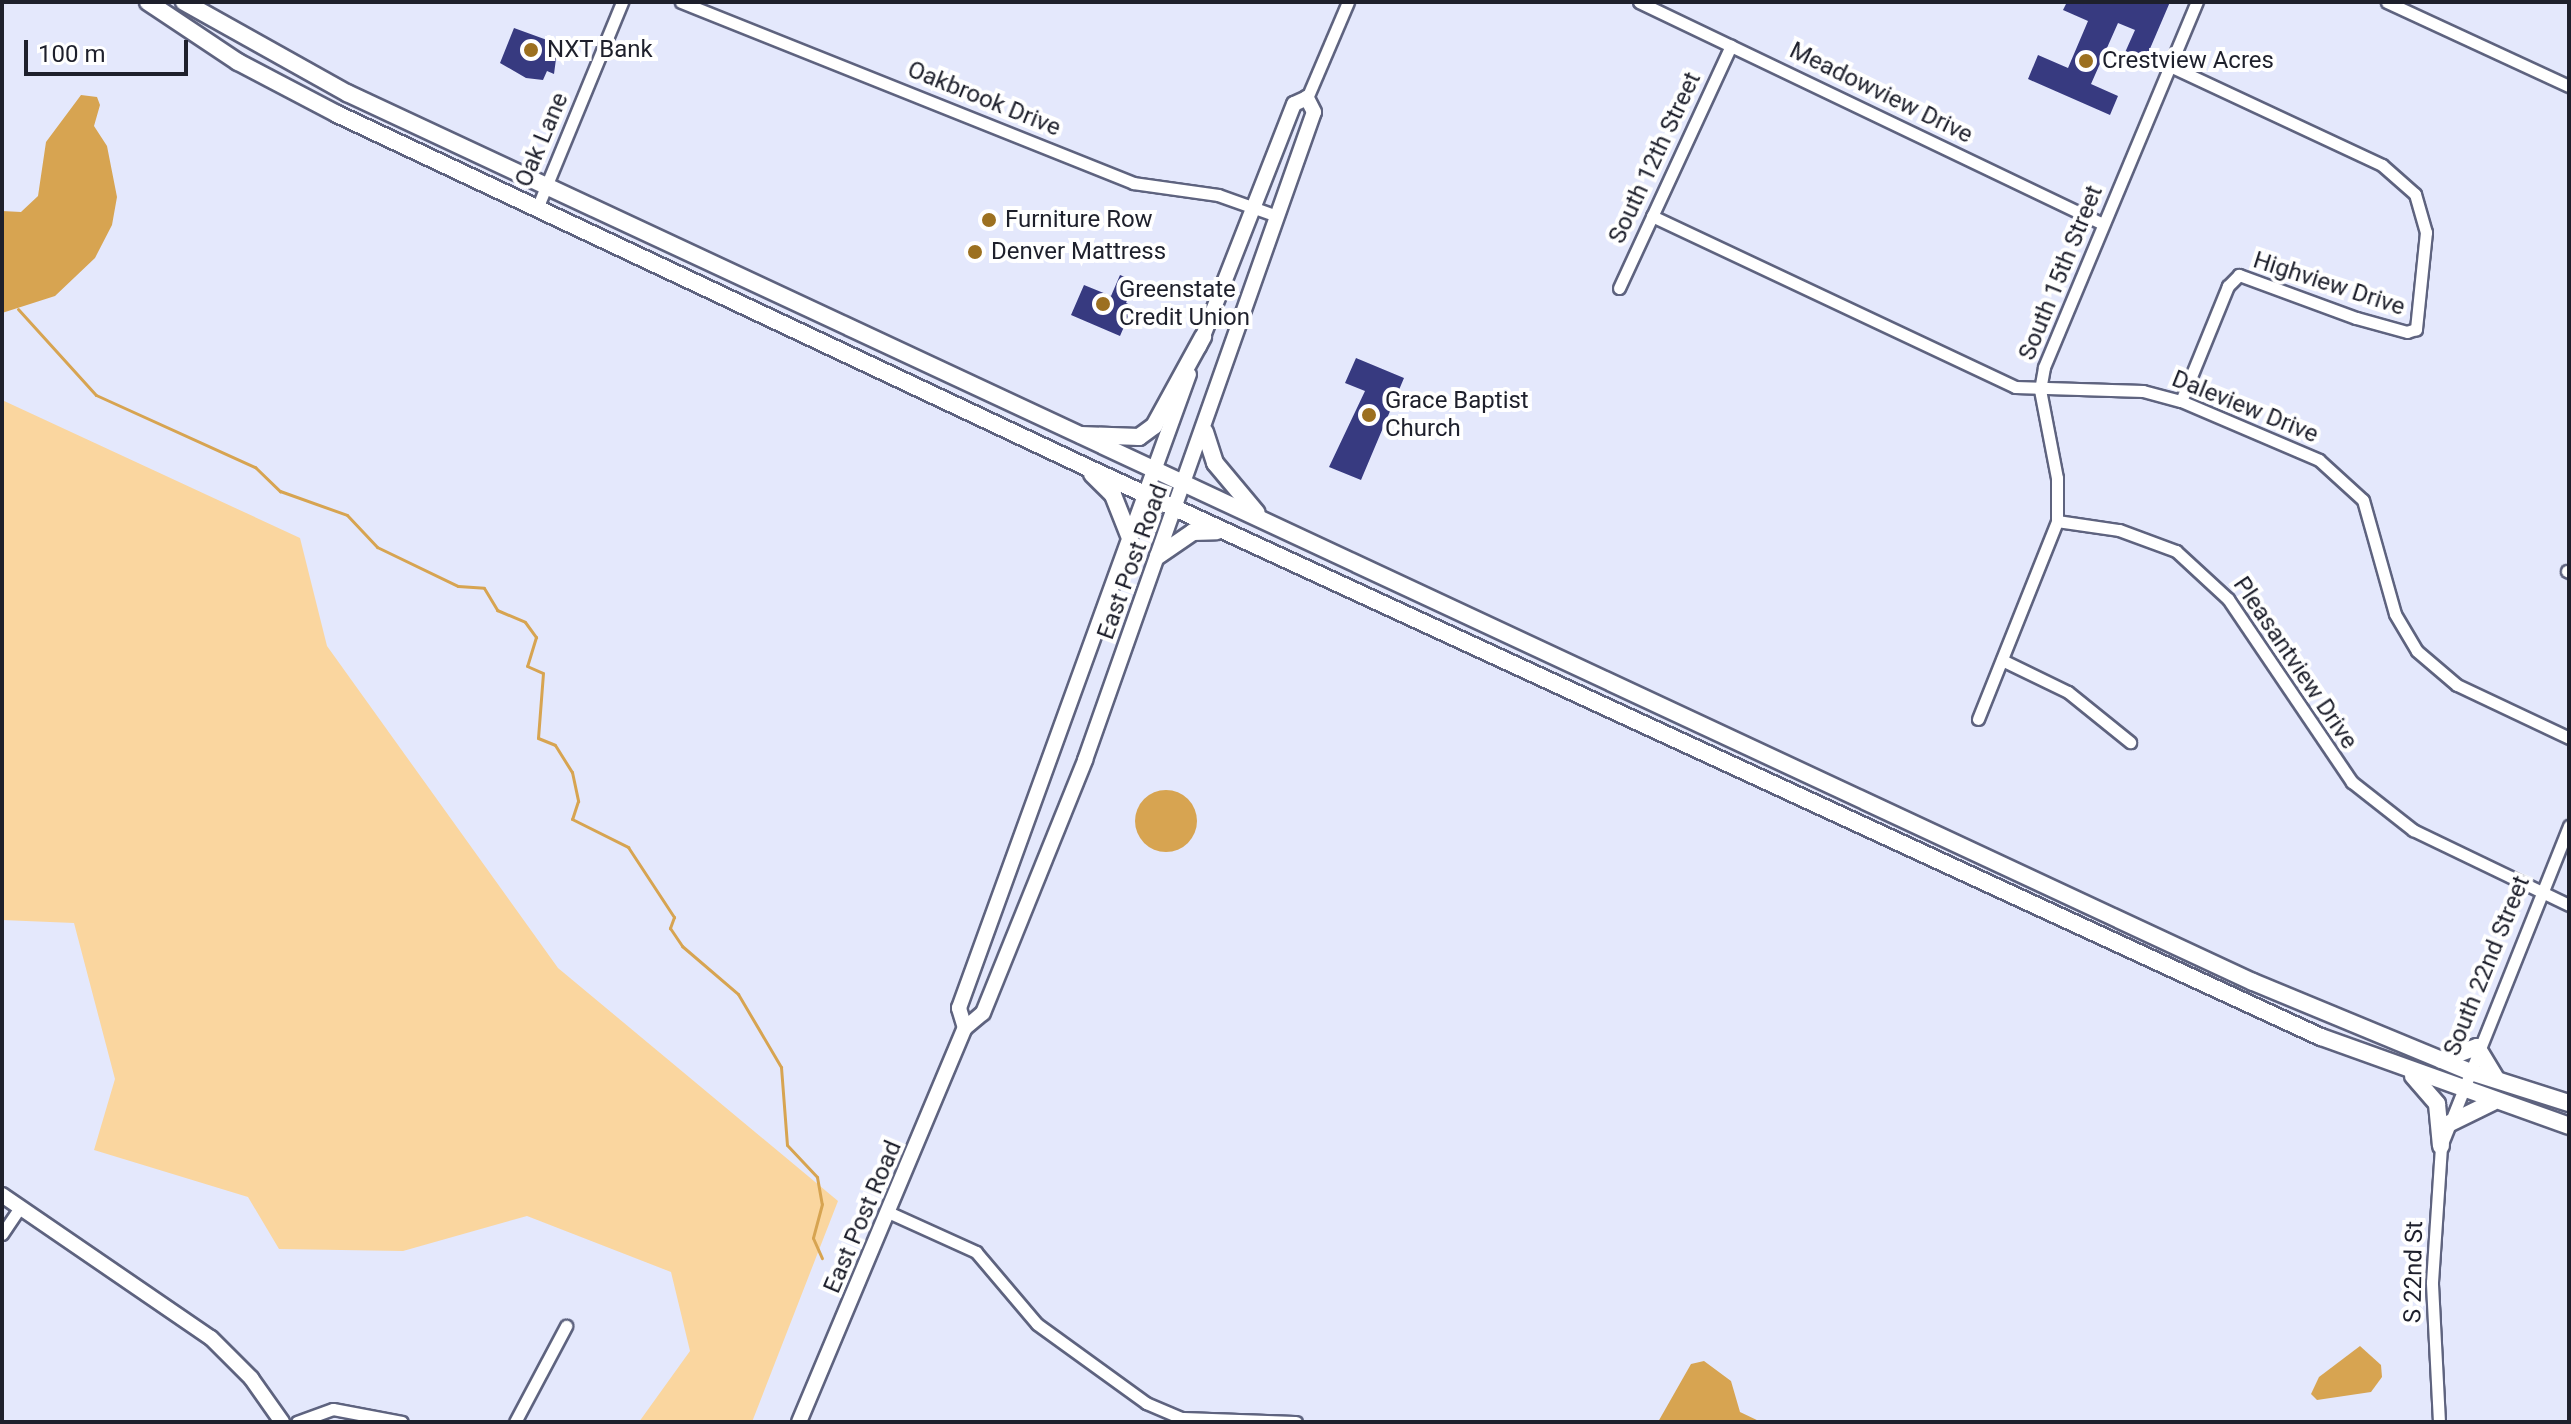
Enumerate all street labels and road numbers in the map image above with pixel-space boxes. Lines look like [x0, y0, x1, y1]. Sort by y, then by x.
street label: Meadowview Drive [1785, 36, 1977, 150]
street label: Oakbrook Drive [903, 55, 1065, 143]
street label: South 12th Street [1603, 68, 1707, 248]
street label: Oak Lane [509, 89, 575, 191]
street label: South 15th Street [2013, 182, 2109, 364]
street label: Highview Drive [2250, 246, 2408, 322]
street label: Daleview Drive [2168, 365, 2322, 449]
street label: East Post Road [1092, 481, 1174, 643]
street label: Pleasantview Drive [2227, 571, 2363, 755]
street label: South 22nd Street [2438, 872, 2536, 1060]
street label: East Post Road [818, 1136, 908, 1298]
street label: S 22nd St [2399, 1221, 2429, 1323]

